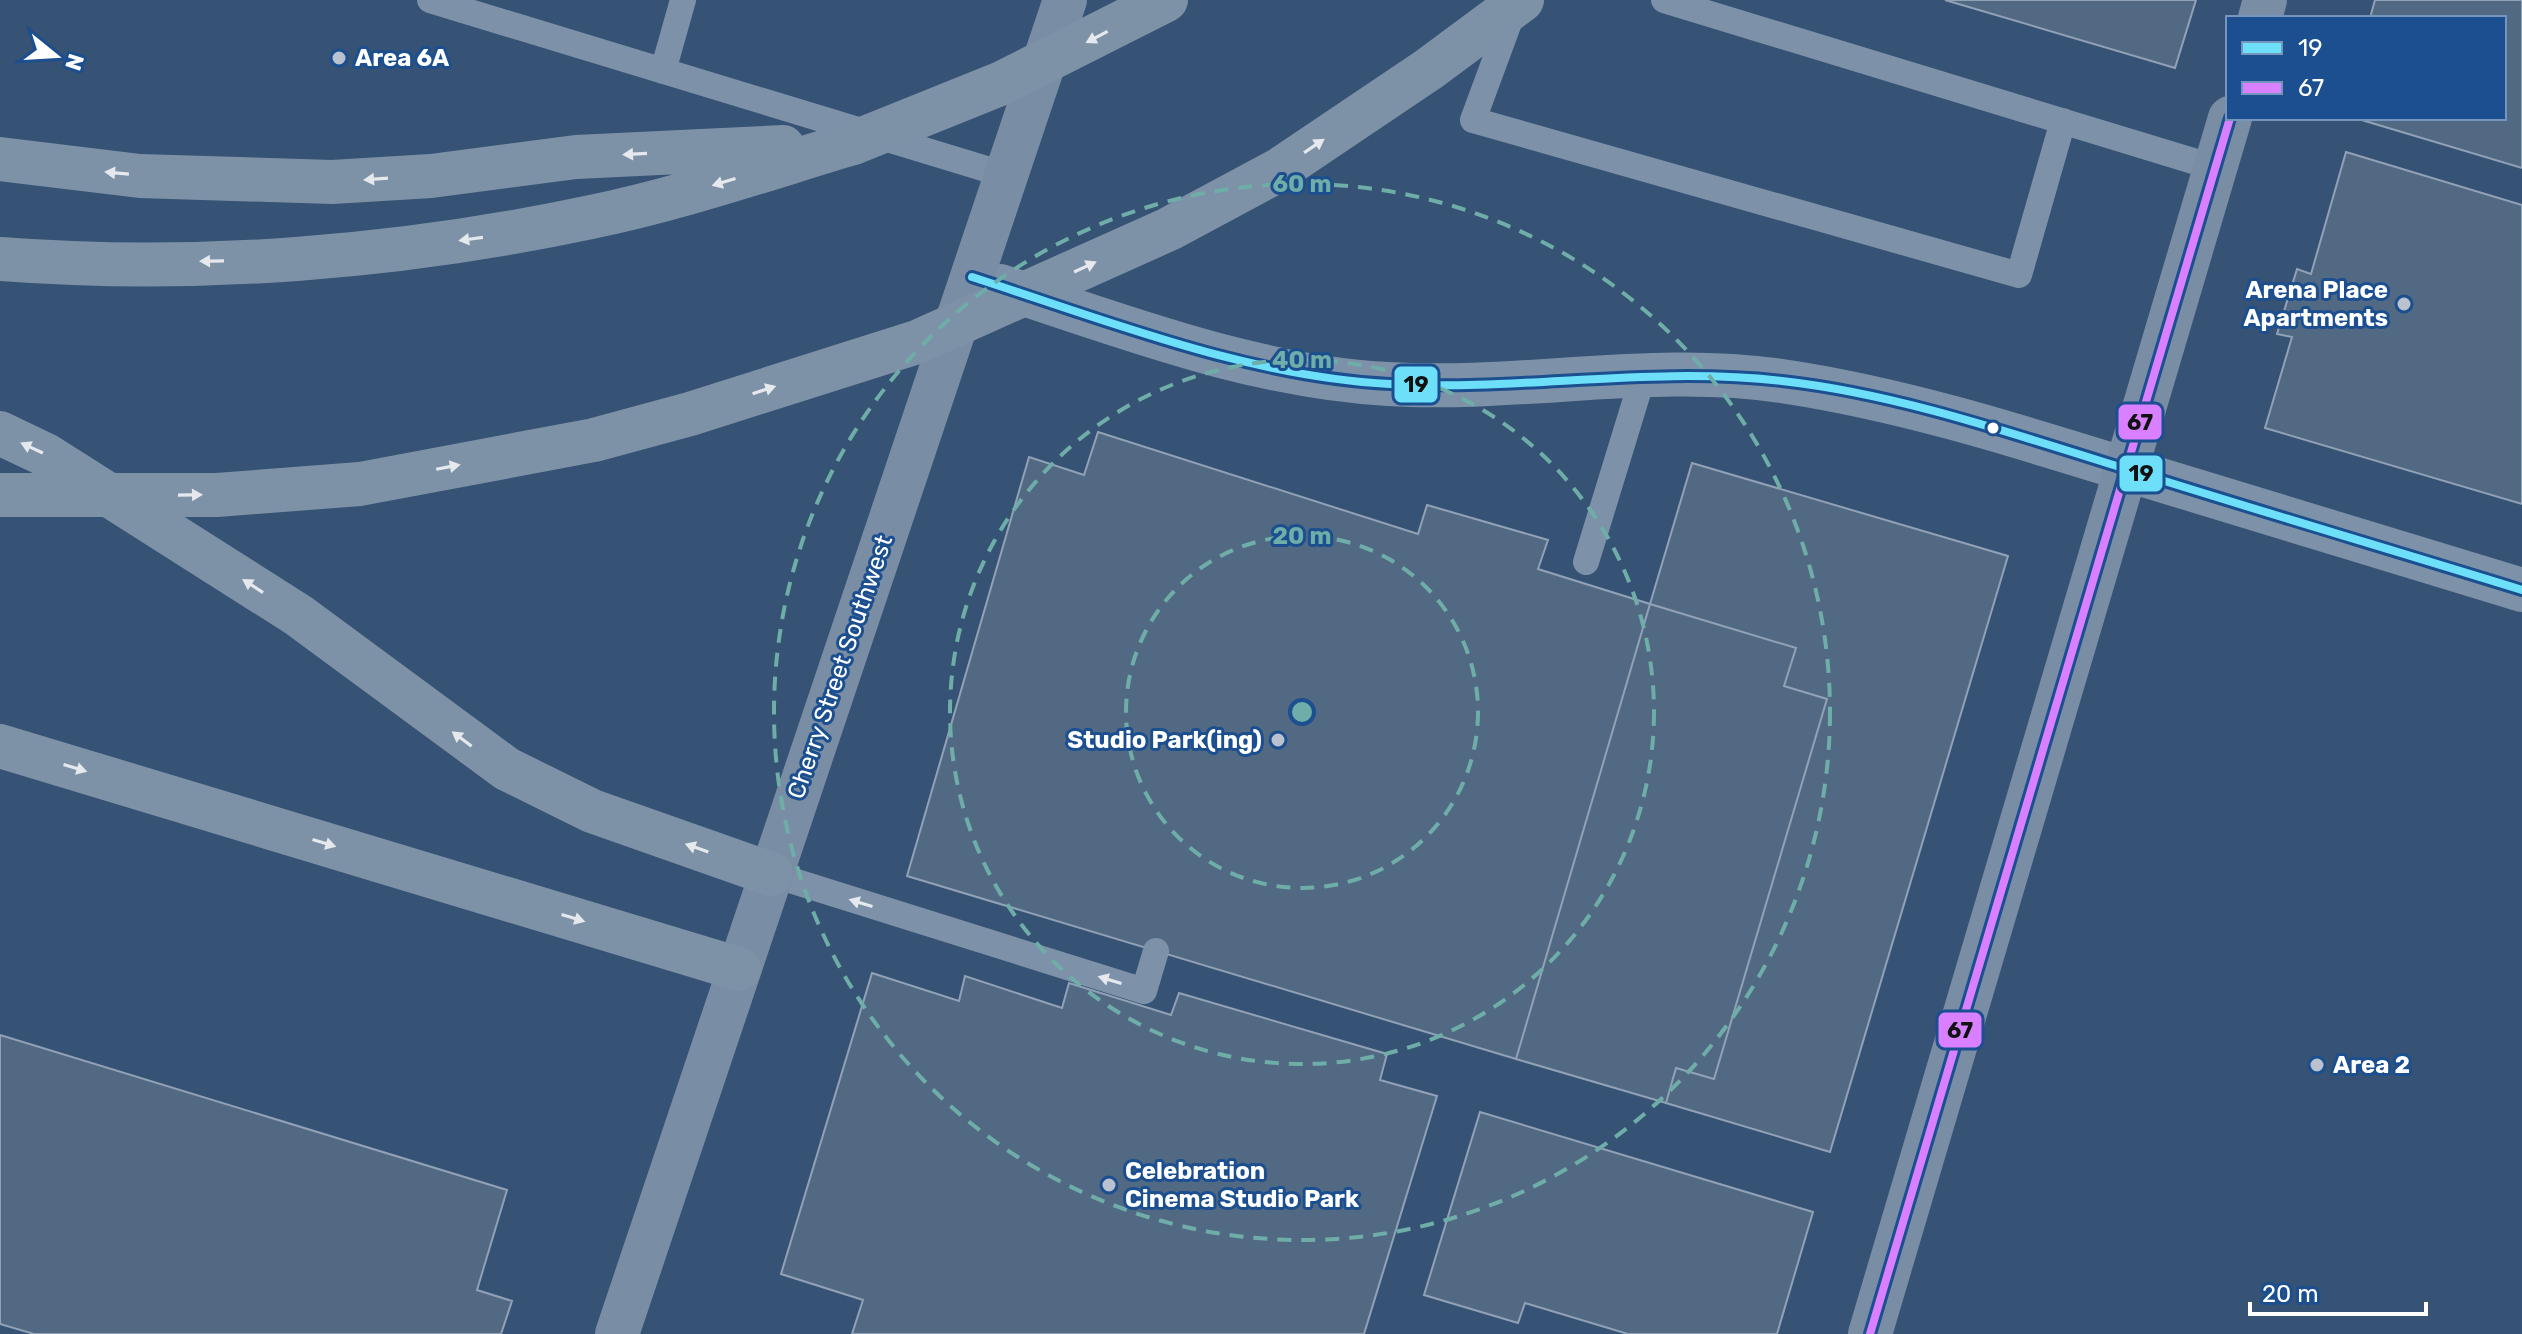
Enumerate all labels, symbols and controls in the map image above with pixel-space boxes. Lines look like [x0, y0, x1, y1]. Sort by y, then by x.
north arrow [16, 16, 96, 96]
legend [2226, 16, 2506, 120]
one-way arrow [1086, 31, 1109, 44]
text: 19 [2298, 34, 2323, 62]
place label: Area 6A [355, 44, 449, 72]
marker: Area 6A [330, 49, 348, 67]
text: N [59, 50, 90, 74]
text: 67 [2298, 74, 2324, 102]
one-way arrow [1304, 139, 1325, 154]
one-way arrow [622, 148, 647, 161]
one-way arrow [104, 167, 129, 180]
text: 60 m [1272, 170, 1332, 198]
one-way arrow [364, 173, 389, 186]
one-way arrow [712, 176, 736, 189]
one-way arrow [458, 232, 483, 245]
one-way arrow [199, 255, 224, 268]
one-way arrow [1073, 261, 1097, 274]
place label: Arena Place Apartments [2243, 276, 2388, 332]
marker: Arena Place Apartments [2395, 295, 2413, 313]
text: 40 m [1272, 346, 1332, 374]
line badge: 19 [1393, 365, 1439, 404]
text: 19 [1403, 371, 1429, 398]
one-way arrow [753, 383, 777, 396]
line badge: 67 [2117, 403, 2163, 441]
text: 67 [2127, 409, 2153, 436]
unlabelled marker [1985, 420, 2001, 436]
one-way arrow [20, 441, 43, 455]
line badge: 19 [2118, 454, 2164, 493]
text: 19 [2128, 460, 2154, 487]
one-way arrow [436, 461, 461, 473]
one-way arrow [178, 489, 203, 501]
text: 20 m [1272, 522, 1332, 550]
street label: Cherry Street Southwest [782, 531, 898, 803]
one-way arrow [242, 578, 263, 593]
centre of rings [1288, 698, 1316, 726]
place label: Studio Park(ing) [1067, 726, 1262, 754]
one-way arrow [452, 731, 473, 747]
marker: Studio Park(ing) [1269, 731, 1287, 749]
one-way arrow [63, 762, 87, 775]
one-way arrow [312, 837, 336, 850]
one-way arrow [685, 841, 709, 853]
one-way arrow [849, 896, 873, 908]
one-way arrow [561, 912, 585, 925]
one-way arrow [1097, 973, 1121, 986]
line badge: 67 [1937, 1011, 1983, 1049]
text: 67 [1947, 1017, 1973, 1044]
place label: Area 2 [2333, 1051, 2410, 1079]
marker: Area 2 [2308, 1056, 2326, 1074]
place label: Celebration Cinema Studio Park [1125, 1157, 1359, 1213]
marker: Celebration Cinema Studio Park [1100, 1176, 1118, 1194]
scale bar [2250, 1266, 2426, 1316]
text: 20 m [2262, 1280, 2319, 1308]

